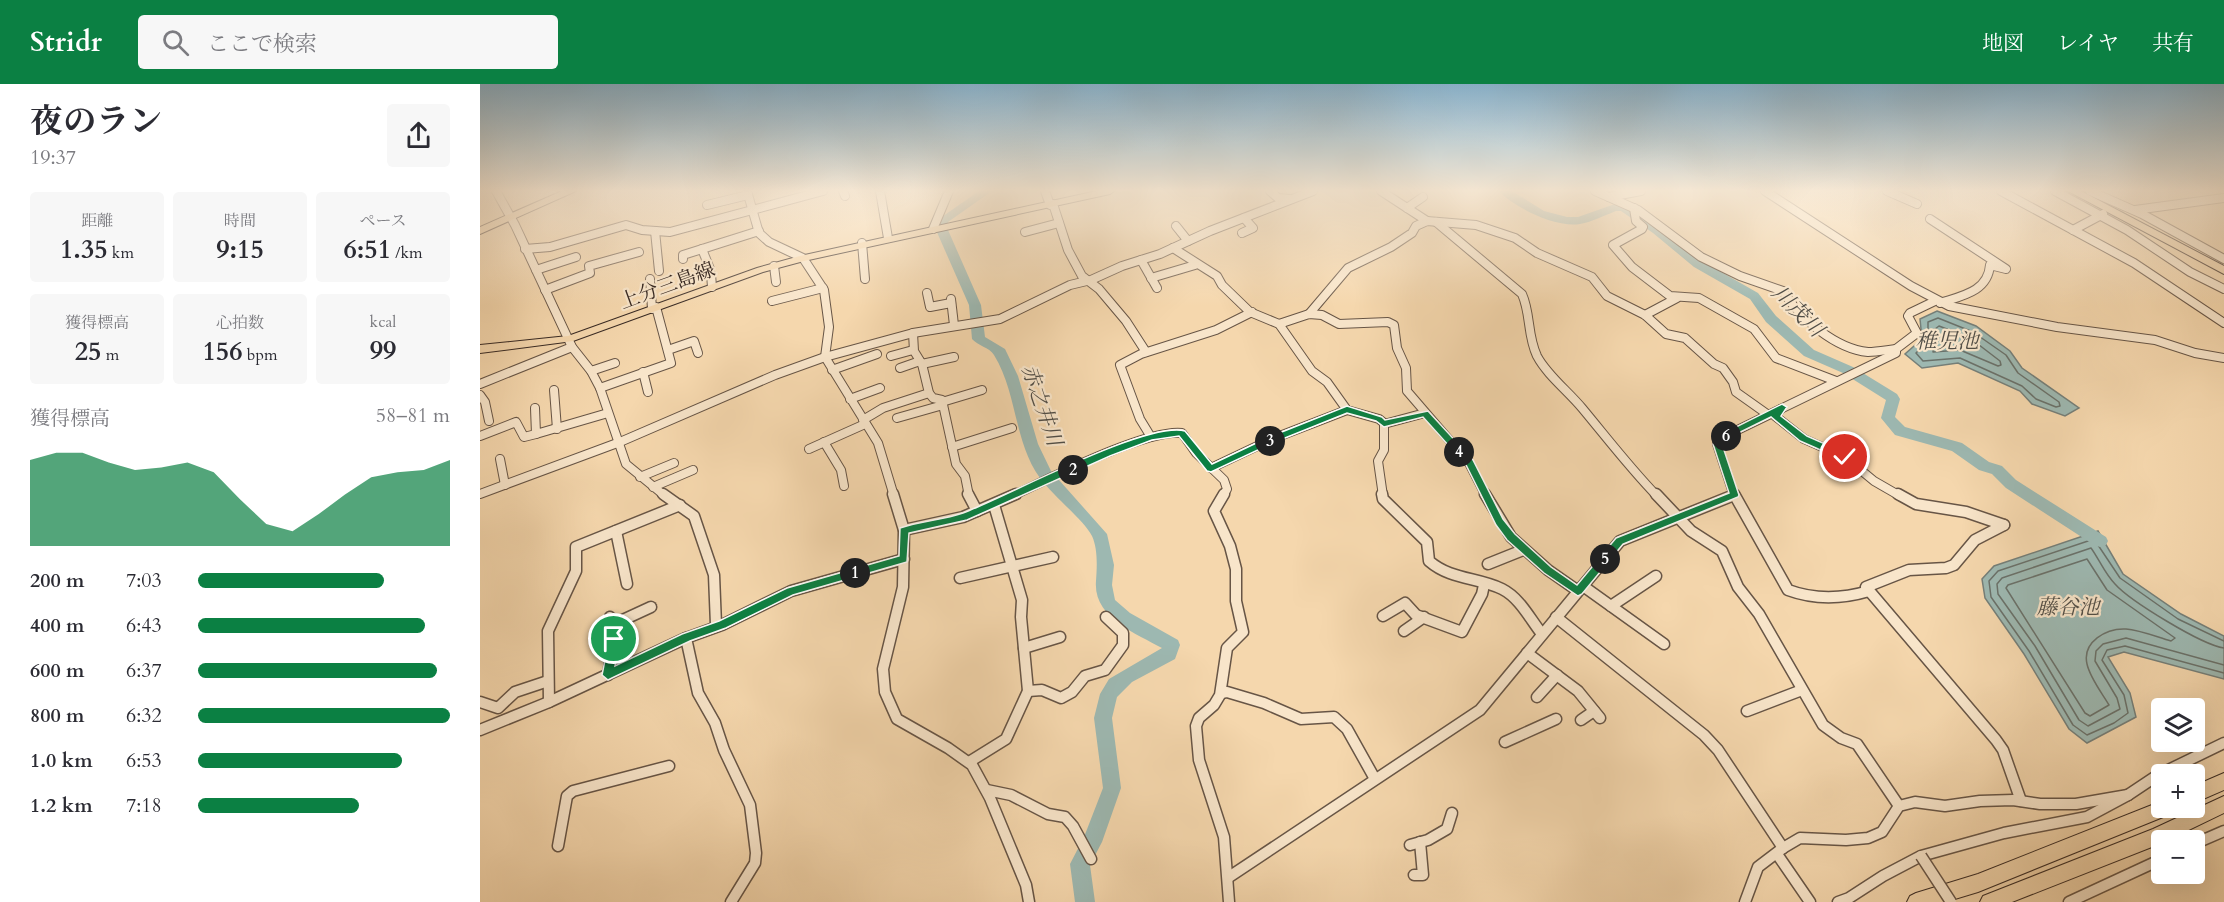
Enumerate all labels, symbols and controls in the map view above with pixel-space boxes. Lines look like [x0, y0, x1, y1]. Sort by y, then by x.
search box [138, 15, 558, 69]
text: Stridr [30, 23, 102, 61]
icon: search [159, 26, 192, 59]
text: ここで検索 [207, 29, 317, 59]
text: 地図 [1982, 29, 2024, 58]
text: レイヤ [2057, 29, 2119, 58]
text: 共有 [2152, 29, 2194, 58]
text: 夜のラン [30, 99, 162, 144]
button: share [387, 104, 450, 167]
text: 19:37 [30, 144, 76, 171]
text: 距離 [81, 210, 113, 232]
text: 時間 [224, 210, 256, 232]
text: ペース [359, 210, 407, 232]
text: 1.35 [60, 232, 108, 267]
text: 9:15 [216, 232, 264, 267]
text: 6:51 [343, 232, 391, 267]
text: km [108, 242, 134, 264]
text: /km [391, 242, 423, 264]
street label: 上分三島線 [616, 256, 719, 315]
water label: 川茂川 [1765, 279, 1832, 345]
text: kcal [370, 311, 396, 333]
text: 獲得標高 [65, 312, 129, 334]
text: 心拍数 [216, 312, 264, 334]
water label: 稚児池 [1916, 327, 1980, 356]
text: 99 [370, 333, 396, 368]
text: 25 [75, 334, 101, 369]
text: 156 [203, 334, 243, 369]
text: m [101, 344, 119, 366]
text: bpm [243, 344, 277, 366]
water label: 赤之井川 [1014, 361, 1070, 451]
text: 58–81 m [376, 402, 450, 429]
text: 獲得標高 [30, 405, 110, 432]
pin: 6 [1711, 421, 1741, 451]
text: 6 [1722, 425, 1730, 447]
pin: 3 [1255, 426, 1285, 456]
text: 3 [1266, 430, 1274, 452]
pin [1819, 431, 1870, 482]
pin: 4 [1444, 437, 1474, 467]
icon: check [1828, 440, 1861, 473]
text: 4 [1455, 441, 1463, 463]
pin: 2 [1058, 455, 1088, 485]
text: 2 [1069, 459, 1077, 481]
pin: 5 [1590, 544, 1620, 574]
text: 5 [1601, 548, 1609, 570]
pin: 1 [840, 558, 870, 588]
text: 1 [851, 562, 859, 584]
text: 200 m [30, 567, 85, 594]
text: 7:03 [126, 567, 162, 594]
water label: 藤谷池 [2037, 593, 2101, 622]
text: 400 m [30, 612, 85, 639]
text: 6:43 [126, 612, 162, 639]
pin [588, 613, 639, 664]
icon: arrive [597, 622, 630, 655]
text: 600 m [30, 657, 85, 684]
text: 6:37 [126, 657, 162, 684]
map controls [2151, 698, 2205, 884]
button: layers [2151, 698, 2205, 752]
text: 800 m [30, 702, 85, 729]
text: 6:32 [126, 702, 162, 729]
text: 1.0 km [30, 747, 93, 774]
text: 6:53 [126, 747, 162, 774]
button: + [2151, 764, 2205, 818]
text: 1.2 km [30, 792, 93, 819]
text: 7:18 [126, 792, 162, 819]
button: − [2151, 830, 2205, 884]

